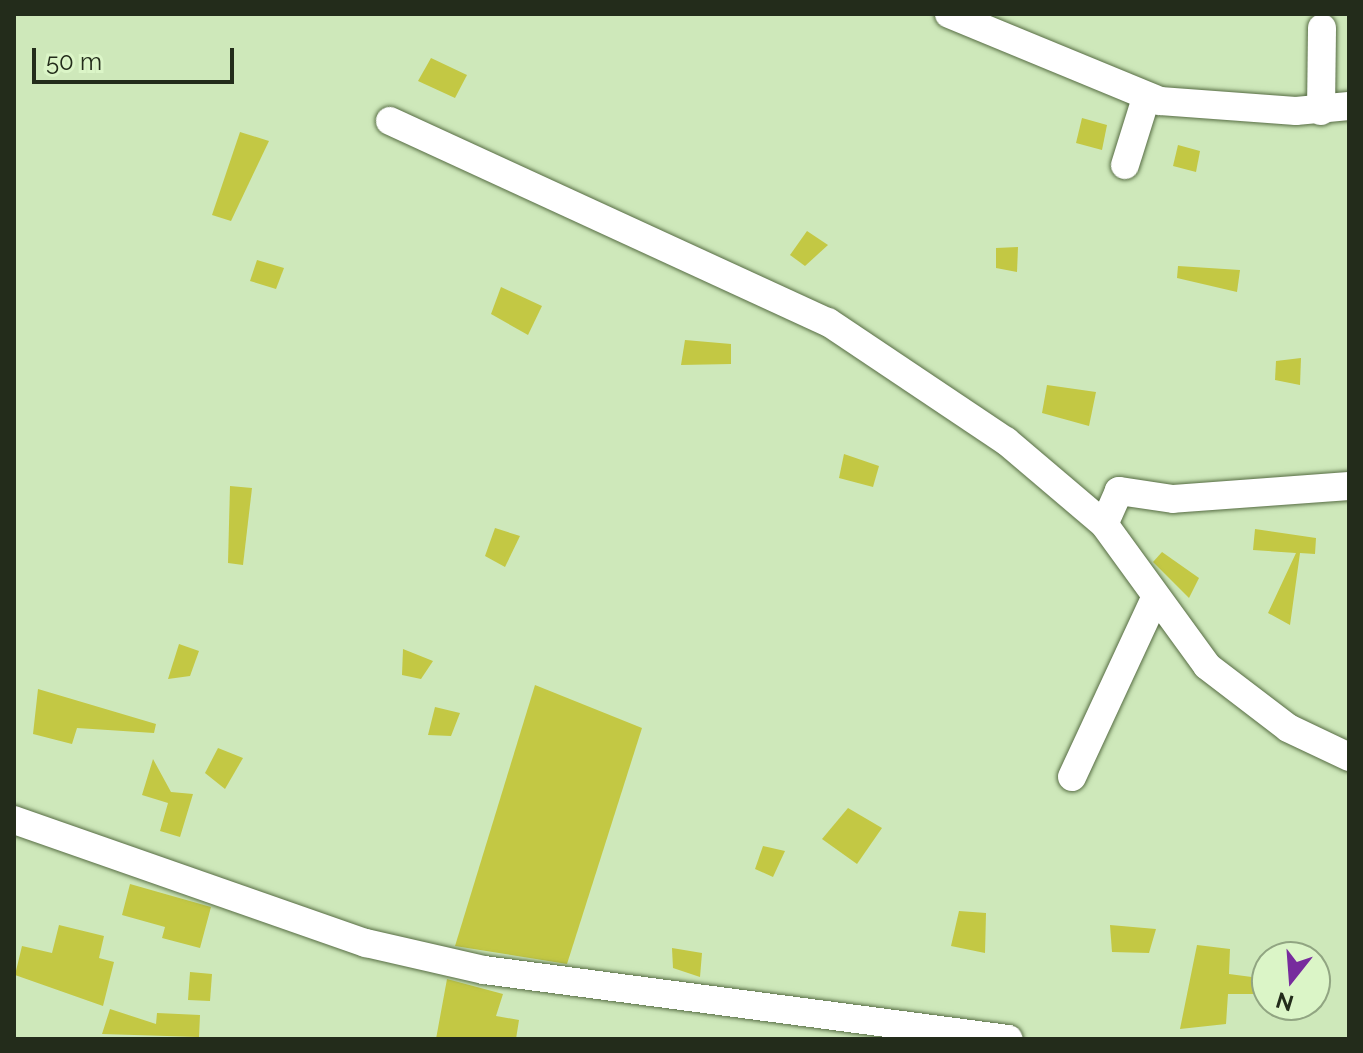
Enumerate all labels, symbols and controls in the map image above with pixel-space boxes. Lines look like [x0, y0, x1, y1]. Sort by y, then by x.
scale bar [36, 32, 238, 82]
text: 50 m [46, 47, 102, 76]
north arrow [1251, 941, 1331, 1021]
text: N [1273, 987, 1296, 1017]

